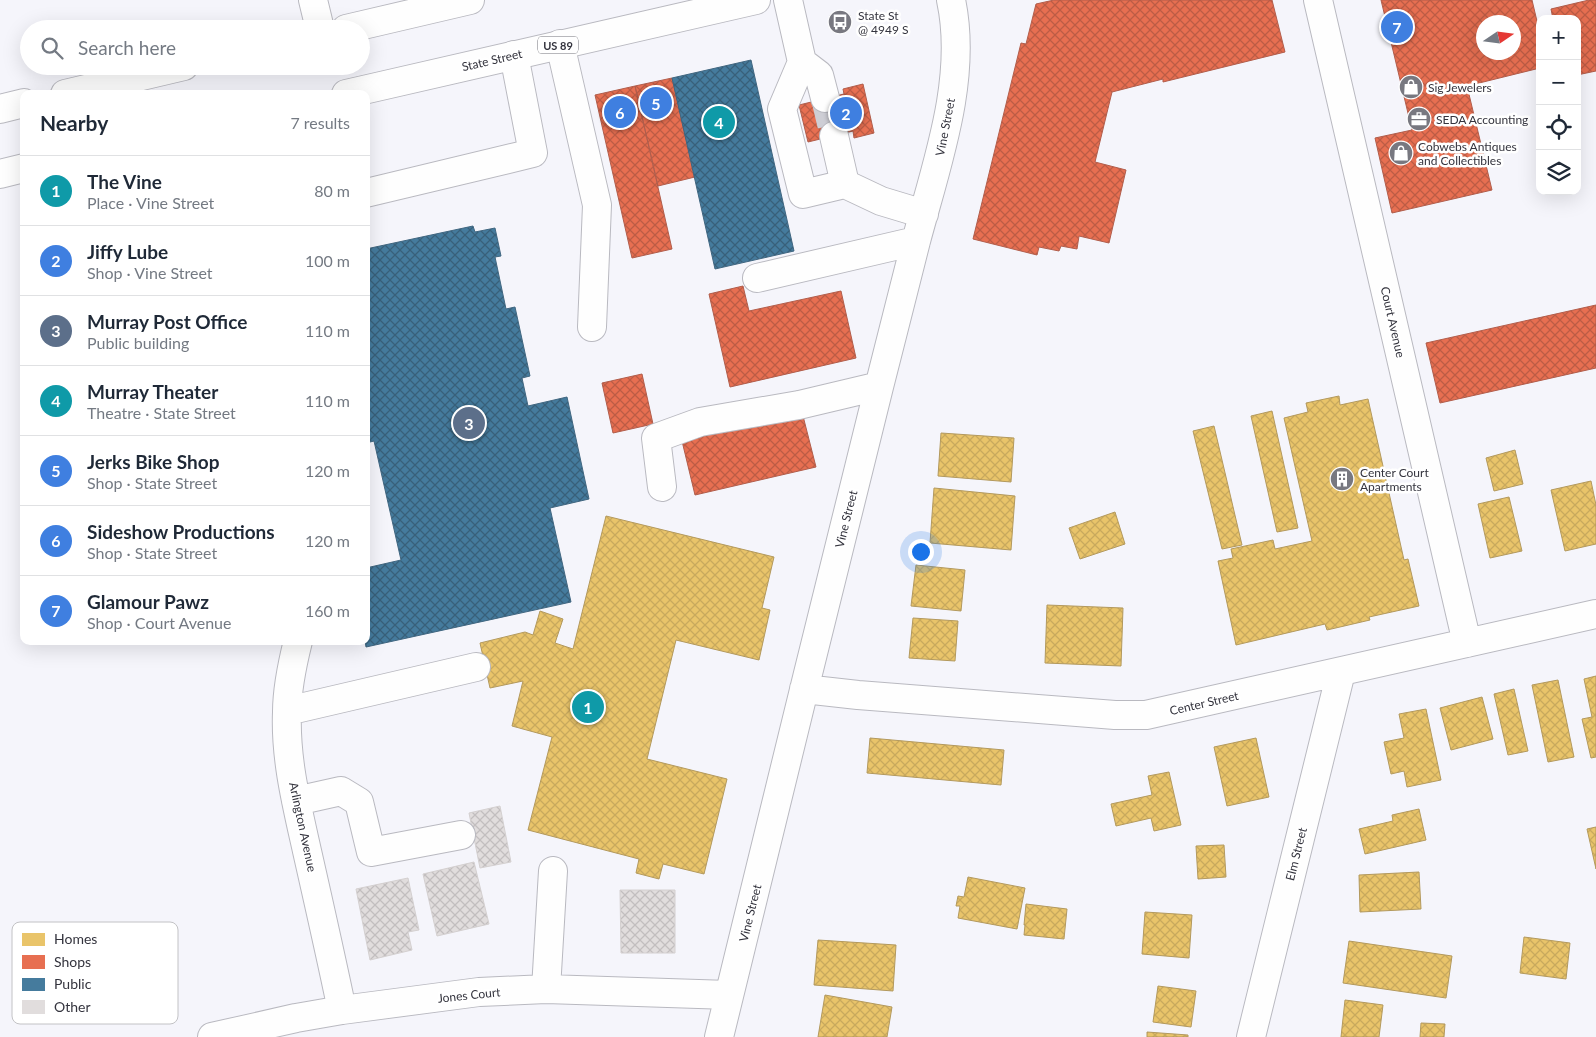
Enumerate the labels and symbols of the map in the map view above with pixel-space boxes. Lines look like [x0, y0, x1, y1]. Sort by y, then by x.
place label: State St @ 4949 S [858, 8, 909, 37]
pin: 7 [1381, 8, 1413, 46]
bus stop icon: State St @ 4949 S [827, 9, 853, 35]
north arrow [1476, 15, 1521, 60]
road number: US 89 [538, 36, 578, 54]
street label: State Street [460, 46, 524, 74]
shop icon: Sig Jewelers [1398, 74, 1424, 100]
place label: Sig Jewelers [1428, 80, 1492, 95]
pin: 5 [640, 84, 672, 122]
pin: 6 [604, 93, 636, 131]
pin: 2 [830, 94, 862, 132]
street label: Vine Street [932, 96, 958, 157]
pin: 4 [703, 103, 735, 141]
office icon: SEDA Accounting [1406, 106, 1432, 132]
place label: SEDA Accounting [1436, 112, 1528, 127]
place label: Cobwebs Antiques and Collectibles [1418, 139, 1517, 168]
shop icon: Cobwebs Antiques and Collectibles [1388, 140, 1414, 166]
street label: Court Avenue [1378, 285, 1408, 359]
pin: 3 [453, 404, 485, 442]
place label: Center Court Apartments [1360, 465, 1429, 494]
building icon: Center Court Apartments [1329, 466, 1355, 492]
street label: Vine Street [832, 488, 861, 549]
your location [908, 539, 934, 565]
pin: 1 [572, 688, 604, 726]
street label: Center Street [1168, 688, 1241, 718]
street label: Arlington Avenue [286, 781, 320, 873]
street label: Elm Street [1282, 825, 1310, 882]
street label: Vine Street [736, 882, 765, 943]
legend [12, 922, 178, 1024]
text: Homes [54, 930, 97, 947]
text: Shops [54, 953, 91, 970]
text: Public [54, 975, 92, 992]
street label: Jones Court [437, 984, 502, 1006]
text: Other [54, 998, 91, 1015]

